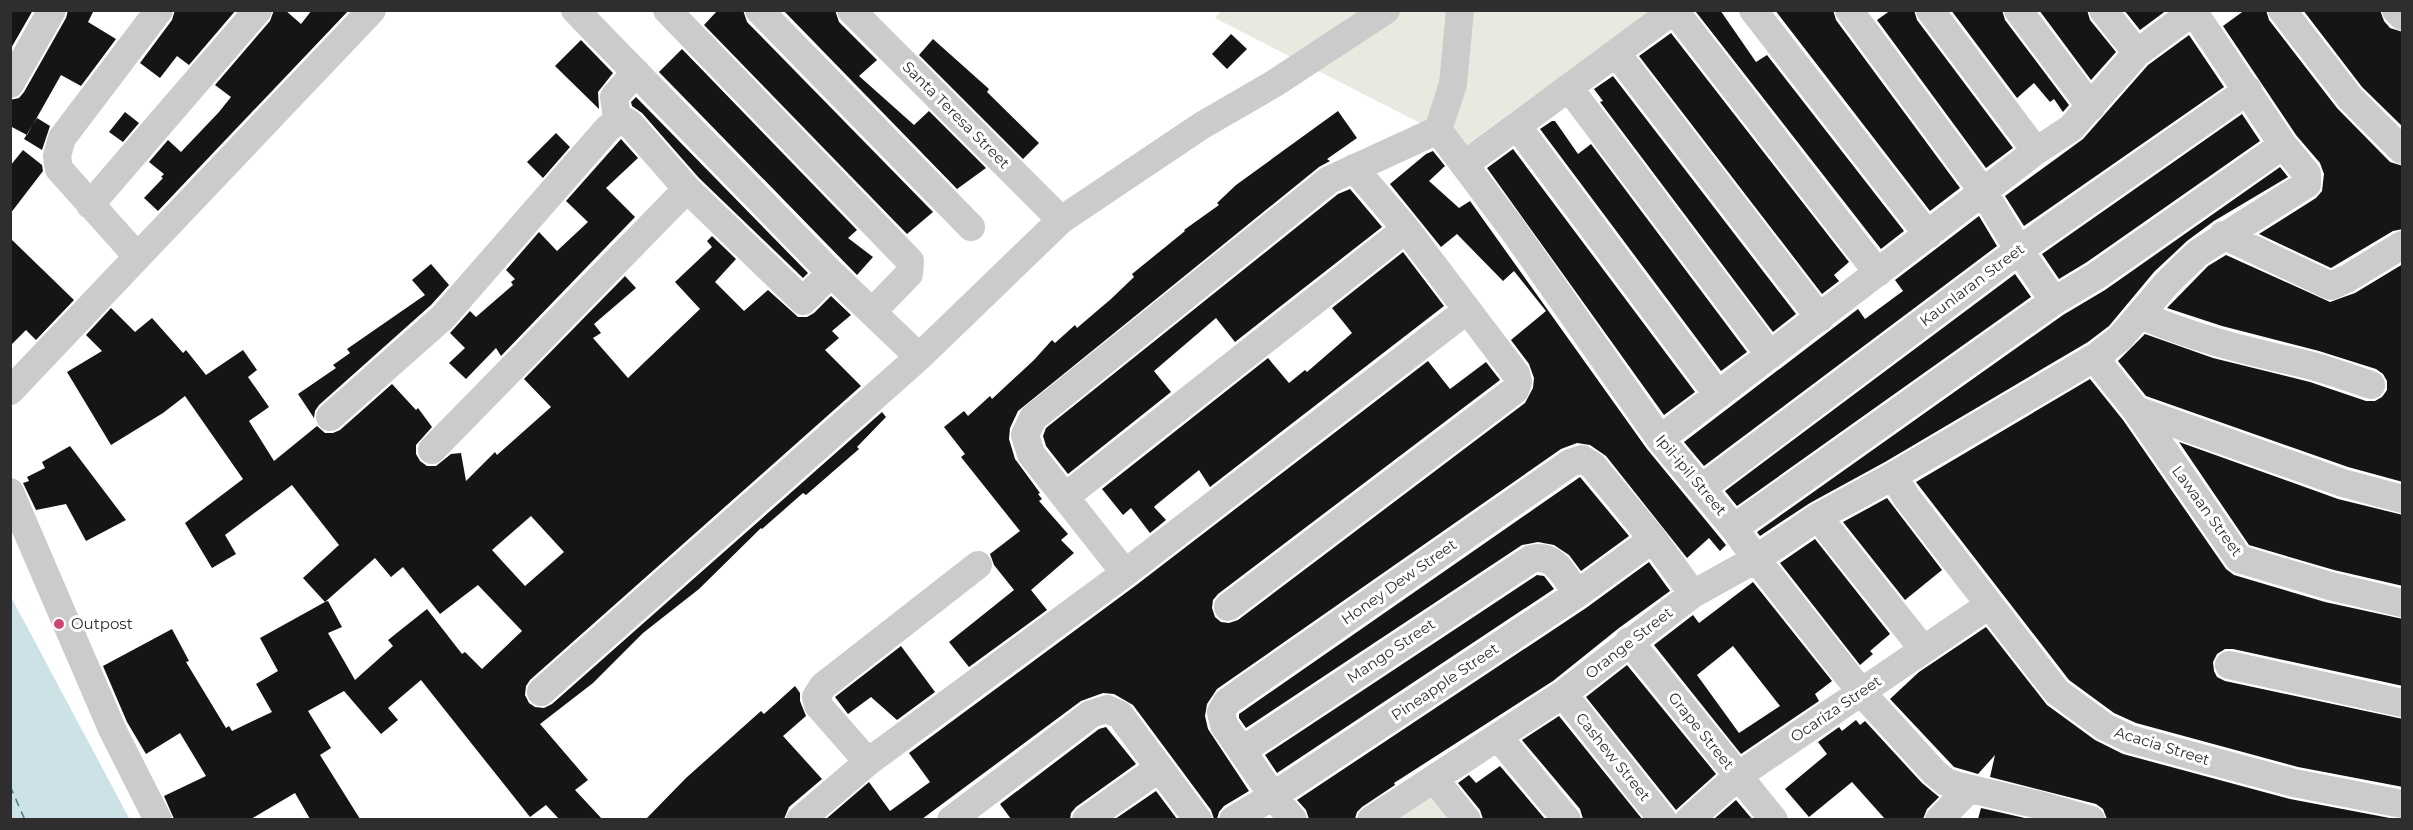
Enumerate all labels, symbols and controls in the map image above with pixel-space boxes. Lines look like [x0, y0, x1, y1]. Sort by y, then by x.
street label: Santa Teresa Street [899, 57, 1014, 172]
street label: Kaunlaran Street [1916, 239, 2028, 330]
street label: Ipil-ipil Street [1652, 430, 1731, 519]
street label: Lawaan Street [2168, 462, 2247, 560]
street label: Honey Dew Street [1337, 535, 1460, 629]
street label: Orange Street [1581, 603, 1676, 683]
place label: Outpost [71, 614, 133, 633]
street label: Mango Street [1343, 614, 1438, 687]
marker: Outpost [52, 617, 66, 631]
street label: Pineapple Street [1387, 639, 1502, 725]
street label: Ocariza Street [1787, 671, 1885, 746]
street label: Grape Street [1664, 688, 1738, 773]
street label: Cashew Street [1572, 709, 1655, 805]
street label: Acacia Street [2112, 722, 2212, 769]

